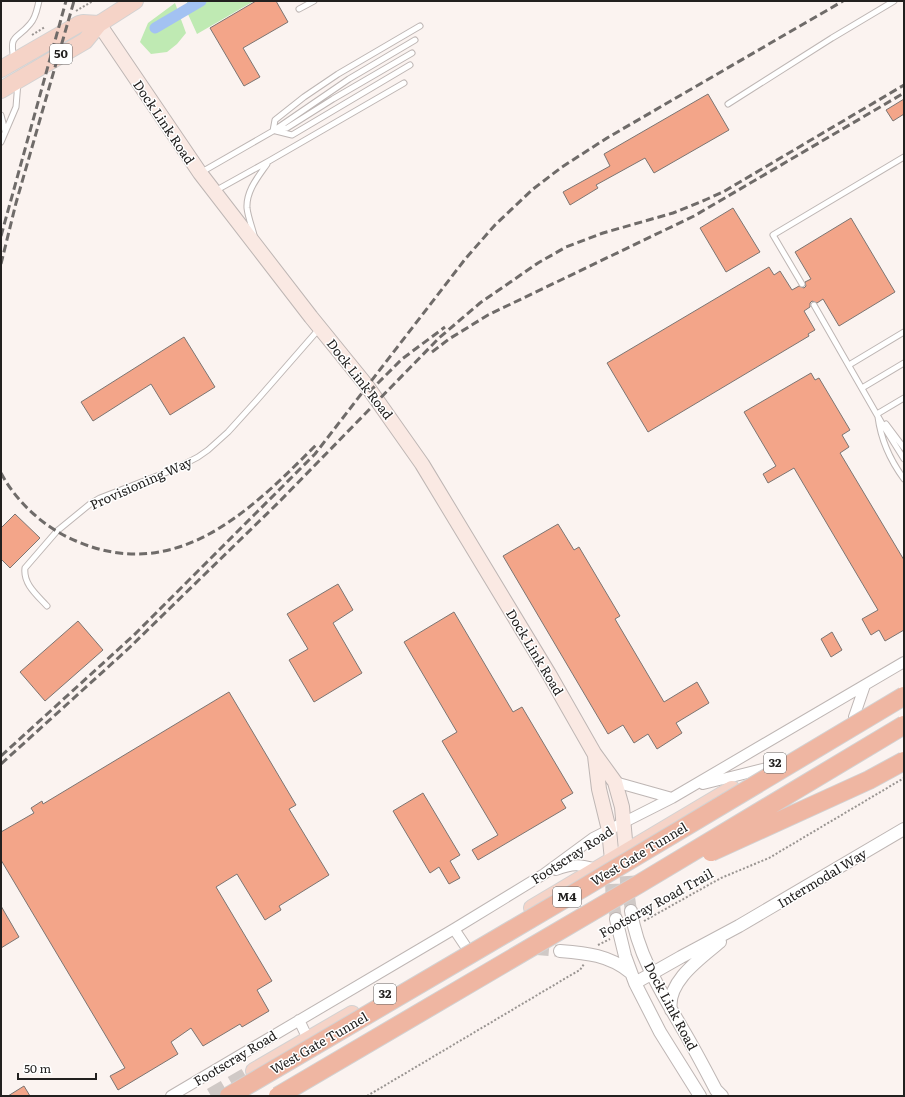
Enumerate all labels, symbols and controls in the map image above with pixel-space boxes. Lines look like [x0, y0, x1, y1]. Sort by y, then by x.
road number: 50 [50, 44, 72, 64]
street label: Dock Link Road [129, 76, 200, 168]
street label: Dock Link Road [323, 334, 398, 423]
street label: Provisioning Way [87, 451, 195, 514]
street label: Dock Link Road [502, 605, 569, 699]
road number: 32 [764, 753, 786, 773]
street label: West Gate Tunnel [587, 817, 691, 890]
street label: Footscray Road [527, 821, 616, 888]
street label: Intermodal Way [773, 843, 871, 912]
street label: Footscray Road Trail [595, 863, 717, 942]
road number: M4 [553, 887, 581, 907]
street label: Dock Link Road [640, 958, 703, 1053]
road number: 32 [374, 984, 396, 1004]
street label: West Gate Tunnel [267, 1007, 372, 1078]
street label: Footscray Road [190, 1025, 280, 1090]
scale bar [18, 1055, 96, 1081]
text: 50 m [24, 1059, 51, 1077]

